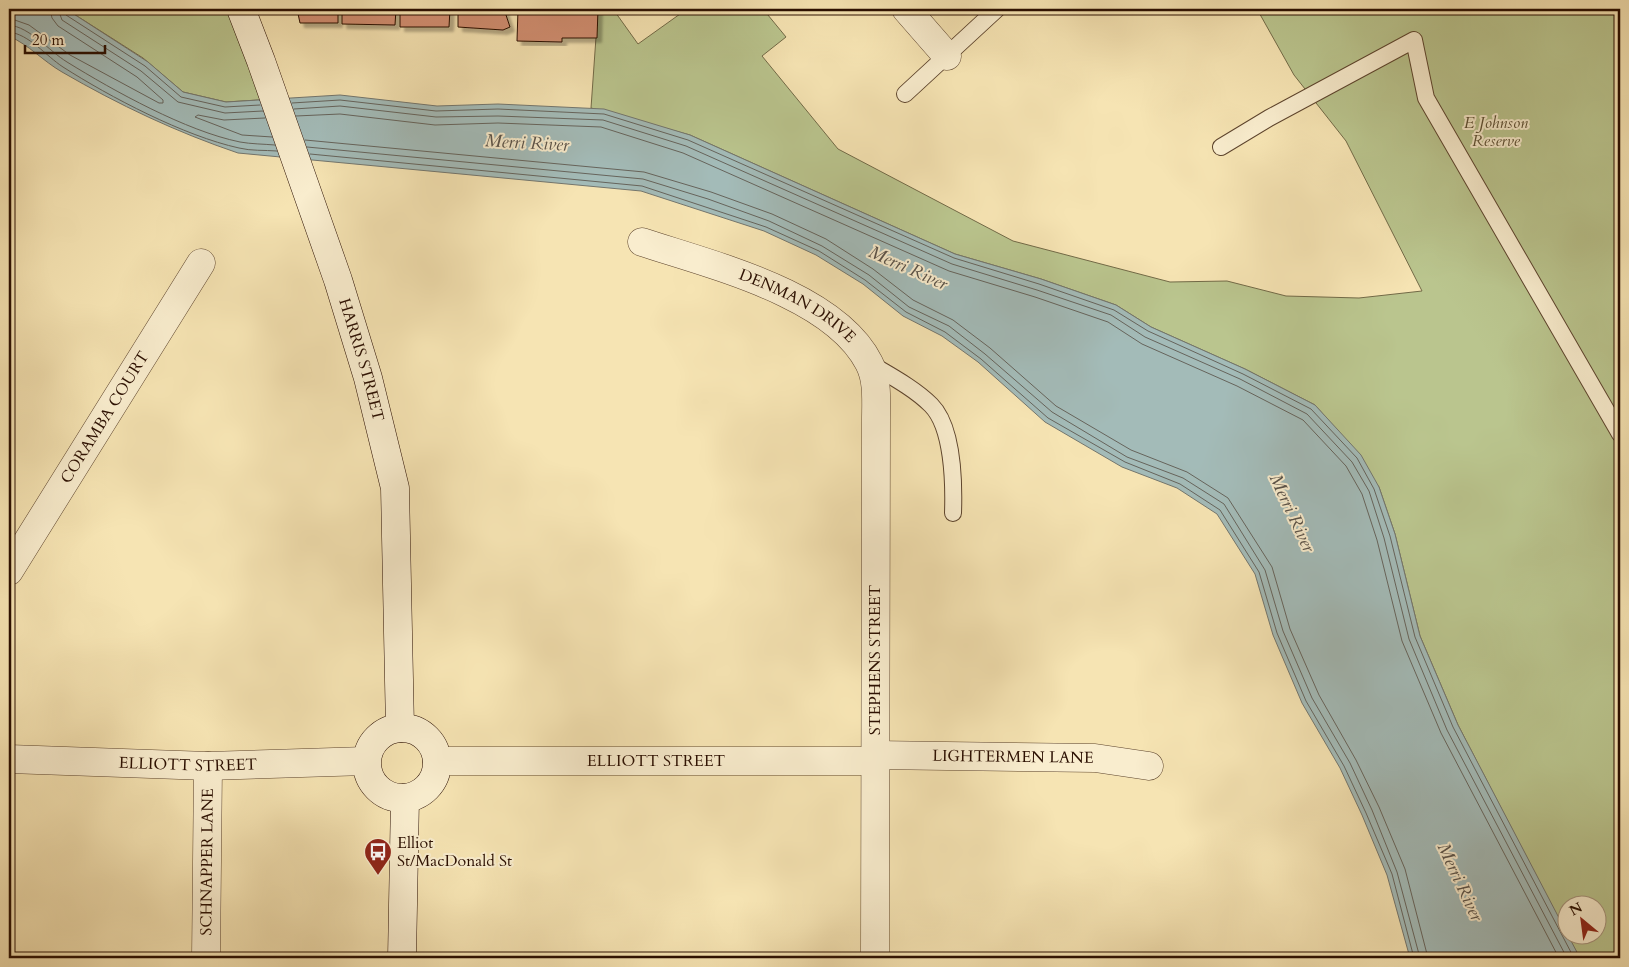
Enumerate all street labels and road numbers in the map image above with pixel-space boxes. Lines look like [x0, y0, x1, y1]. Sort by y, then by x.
street label: DENMAN DRIVE [736, 264, 861, 348]
street label: HARRIS STREET [333, 296, 389, 424]
street label: CORAMBA COURT [55, 347, 154, 488]
street label: STEPHENS STREET [864, 584, 886, 735]
street label: LIGHTERMEN LANE [932, 745, 1094, 769]
street label: ELLIOTT STREET [587, 750, 726, 772]
street label: ELLIOTT STREET [118, 752, 258, 777]
street label: SCHNAPPER LANE [195, 788, 219, 936]

